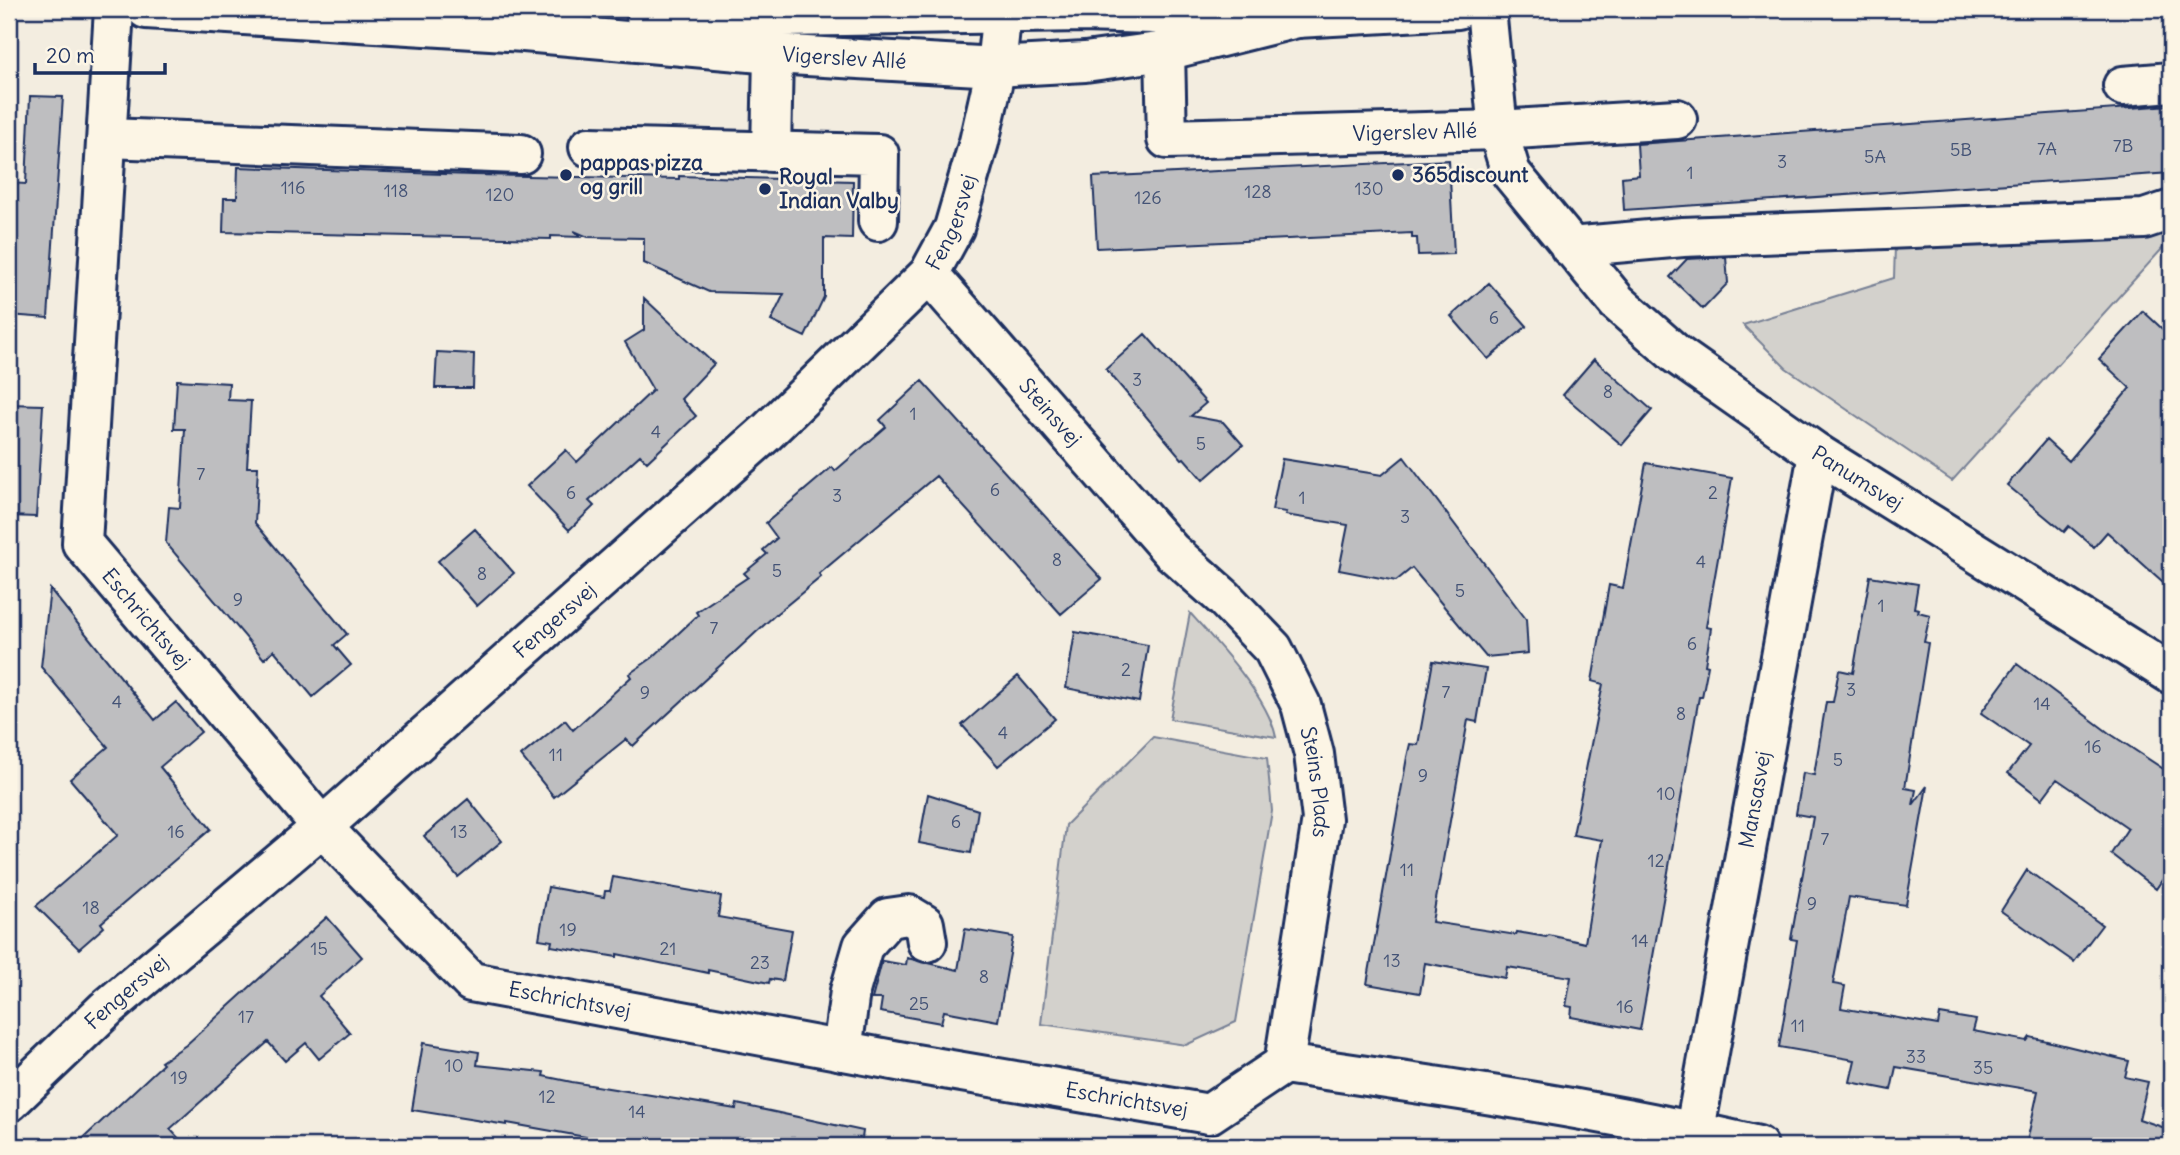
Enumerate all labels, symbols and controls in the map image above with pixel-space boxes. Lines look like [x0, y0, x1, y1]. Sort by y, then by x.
scale bar [35, 32, 164, 76]
street label: Vigerslev Allé [781, 41, 907, 75]
text: 20 m [46, 42, 95, 69]
street label: Vigerslev Allé [1352, 117, 1477, 147]
house number: 7B [2113, 134, 2133, 157]
house number: 7A [2037, 137, 2057, 160]
house number: 5B [1950, 138, 1972, 161]
house number: 5A [1864, 145, 1886, 168]
place label: pappas pizza og grill [580, 149, 703, 200]
house number: 3 [1777, 150, 1787, 173]
place label: 365discount [1412, 161, 1529, 188]
house number: 1 [1686, 161, 1694, 184]
place label: Royal Indian Valby [779, 163, 899, 214]
marker: pappas pizza og grill [558, 167, 574, 183]
marker: 365discount [1390, 167, 1406, 183]
street label: Fengersvej [920, 171, 982, 275]
house number: 116 [281, 176, 305, 199]
house number: 130 [1354, 177, 1384, 200]
house number: 118 [384, 179, 408, 202]
house number: 128 [1244, 180, 1272, 203]
marker: Royal Indian Valby [757, 181, 773, 197]
house number: 120 [486, 183, 514, 206]
house number: 126 [1134, 186, 1162, 209]
house number: 6 [1489, 306, 1499, 329]
house number: 3 [1132, 368, 1142, 391]
street label: Steinsvej [1013, 372, 1088, 452]
house number: 8 [1603, 380, 1613, 403]
house number: 1 [909, 402, 917, 425]
house number: 4 [651, 420, 661, 443]
house number: 5 [1196, 432, 1206, 455]
street label: Panumsvej [1807, 439, 1908, 517]
house number: 7 [197, 462, 206, 485]
house number: 6 [990, 478, 1000, 501]
house number: 6 [566, 481, 576, 504]
house number: 2 [1708, 481, 1718, 504]
house number: 3 [832, 484, 842, 507]
house number: 1 [1298, 486, 1306, 509]
house number: 3 [1400, 505, 1410, 528]
house number: 8 [1052, 548, 1062, 571]
house number: 4 [1696, 550, 1706, 573]
house number: 5 [772, 559, 782, 582]
street label: Eschrichtsvej [96, 562, 196, 674]
house number: 8 [477, 562, 487, 585]
street label: Fengersvej [507, 576, 601, 664]
house number: 5 [1455, 579, 1465, 602]
house number: 9 [233, 588, 243, 611]
house number: 1 [1877, 594, 1885, 617]
house number: 7 [710, 616, 719, 639]
house number: 6 [1687, 632, 1697, 655]
house number: 2 [1121, 658, 1131, 681]
house number: 3 [1846, 678, 1856, 701]
house number: 7 [1442, 680, 1451, 703]
house number: 9 [640, 681, 650, 704]
house number: 4 [112, 690, 122, 713]
house number: 14 [2033, 692, 2051, 715]
house number: 8 [1676, 702, 1686, 725]
house number: 4 [998, 721, 1008, 744]
street label: Steins Plads [1294, 724, 1336, 840]
house number: 16 [2084, 735, 2102, 758]
house number: 11 [549, 743, 563, 766]
house number: 5 [1833, 748, 1843, 771]
street label: Mansasvej [1732, 749, 1777, 850]
house number: 9 [1418, 764, 1428, 787]
house number: 10 [1657, 782, 1676, 805]
house number: 6 [951, 810, 961, 833]
house number: 16 [167, 820, 185, 843]
house number: 13 [450, 820, 468, 843]
house number: 7 [1821, 827, 1830, 850]
house number: 12 [1647, 849, 1665, 872]
house number: 11 [1400, 858, 1414, 881]
house number: 9 [1807, 892, 1817, 915]
house number: 18 [82, 896, 100, 919]
house number: 19 [559, 918, 577, 941]
house number: 14 [1631, 929, 1649, 952]
house number: 15 [310, 937, 328, 960]
house number: 21 [659, 937, 677, 960]
street label: Fengersvej [79, 948, 174, 1035]
house number: 13 [1383, 949, 1401, 972]
house number: 23 [750, 951, 770, 974]
house number: 8 [979, 965, 989, 988]
street label: Eschrichtsvej [506, 975, 633, 1024]
house number: 25 [909, 992, 929, 1015]
house number: 16 [1616, 995, 1634, 1018]
house number: 17 [238, 1005, 254, 1028]
house number: 11 [1791, 1014, 1805, 1037]
house number: 33 [1906, 1045, 1926, 1068]
house number: 10 [445, 1054, 464, 1077]
house number: 35 [1973, 1056, 1993, 1079]
house number: 19 [170, 1066, 188, 1089]
street label: Eschrichtsvej [1064, 1076, 1190, 1123]
house number: 12 [538, 1085, 556, 1108]
house number: 14 [628, 1100, 646, 1123]

